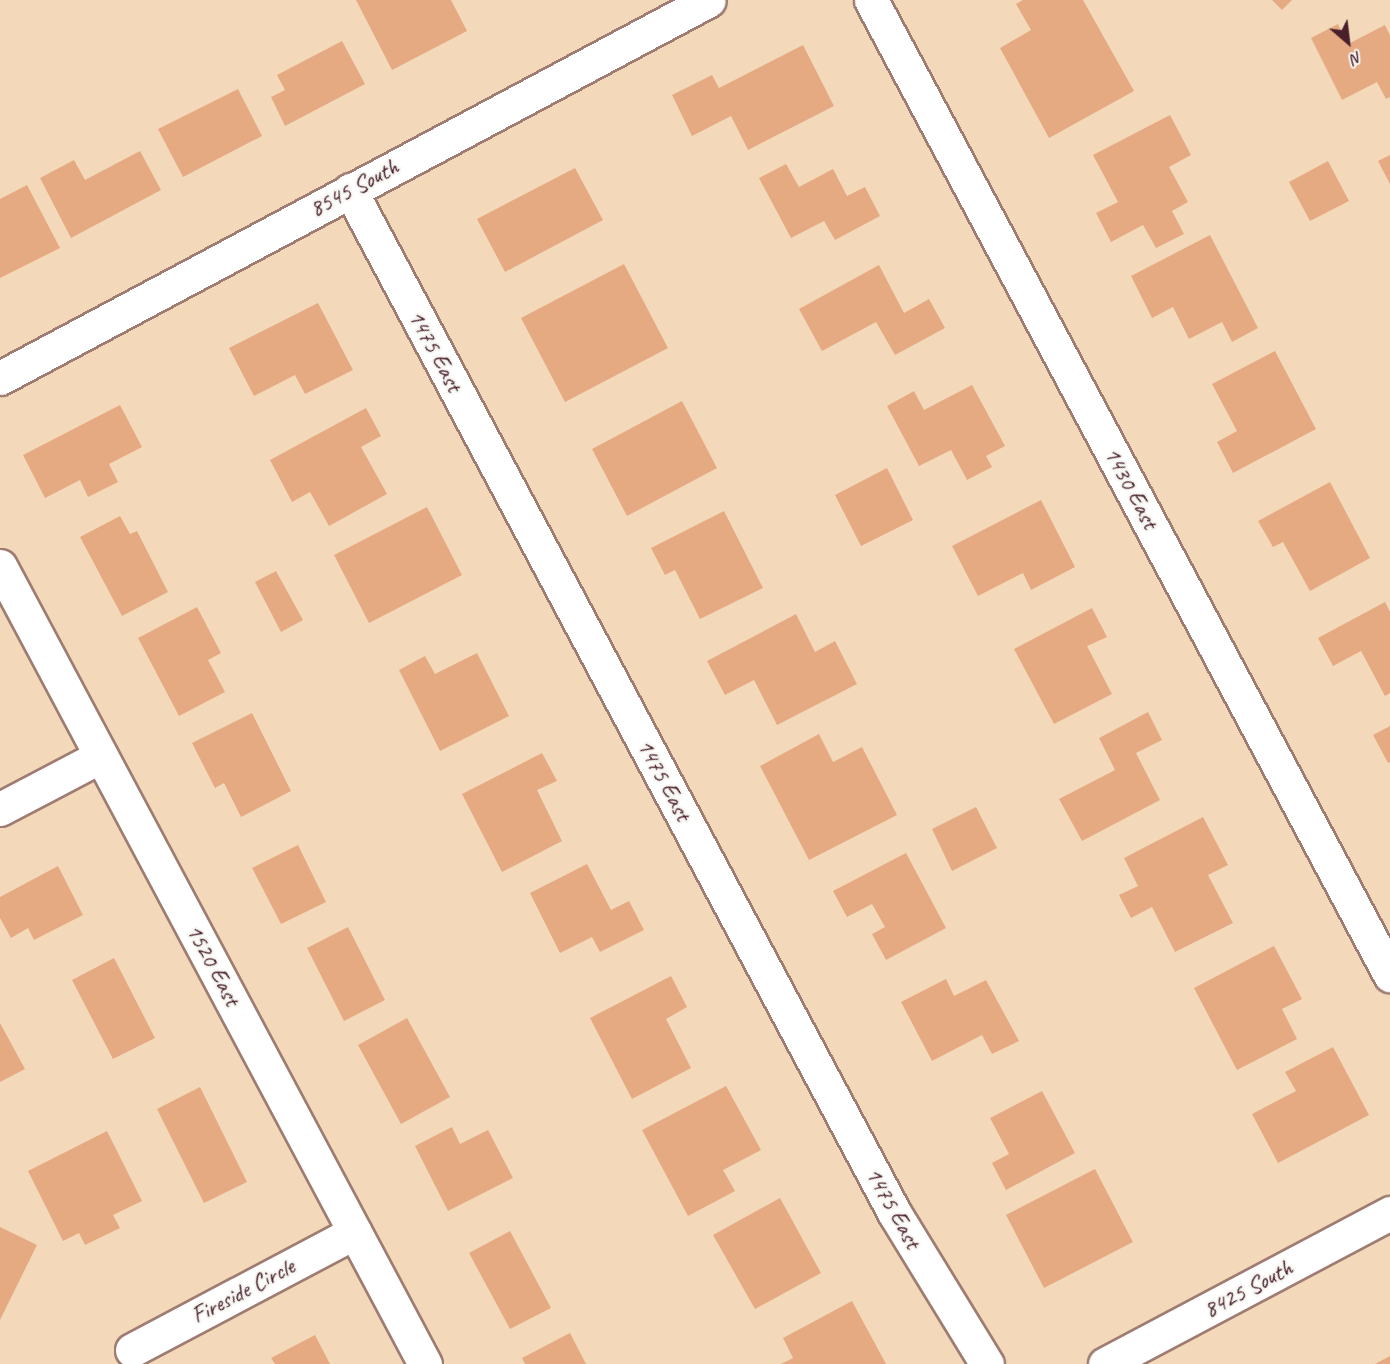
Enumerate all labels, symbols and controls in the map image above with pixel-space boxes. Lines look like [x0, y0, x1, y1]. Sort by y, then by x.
north arrow [1318, 12, 1378, 72]
text: N [1347, 47, 1366, 69]
street label: 8545 South [305, 153, 403, 223]
street label: 1475 East [402, 305, 468, 397]
street label: 1430 East [1098, 442, 1164, 534]
street label: 1475 East [631, 734, 697, 826]
street label: 1520 East [180, 919, 246, 1011]
street label: 1475 East [859, 1162, 927, 1254]
street label: Fireside Circle [187, 1252, 299, 1330]
street label: 8425 South [1199, 1254, 1297, 1324]

